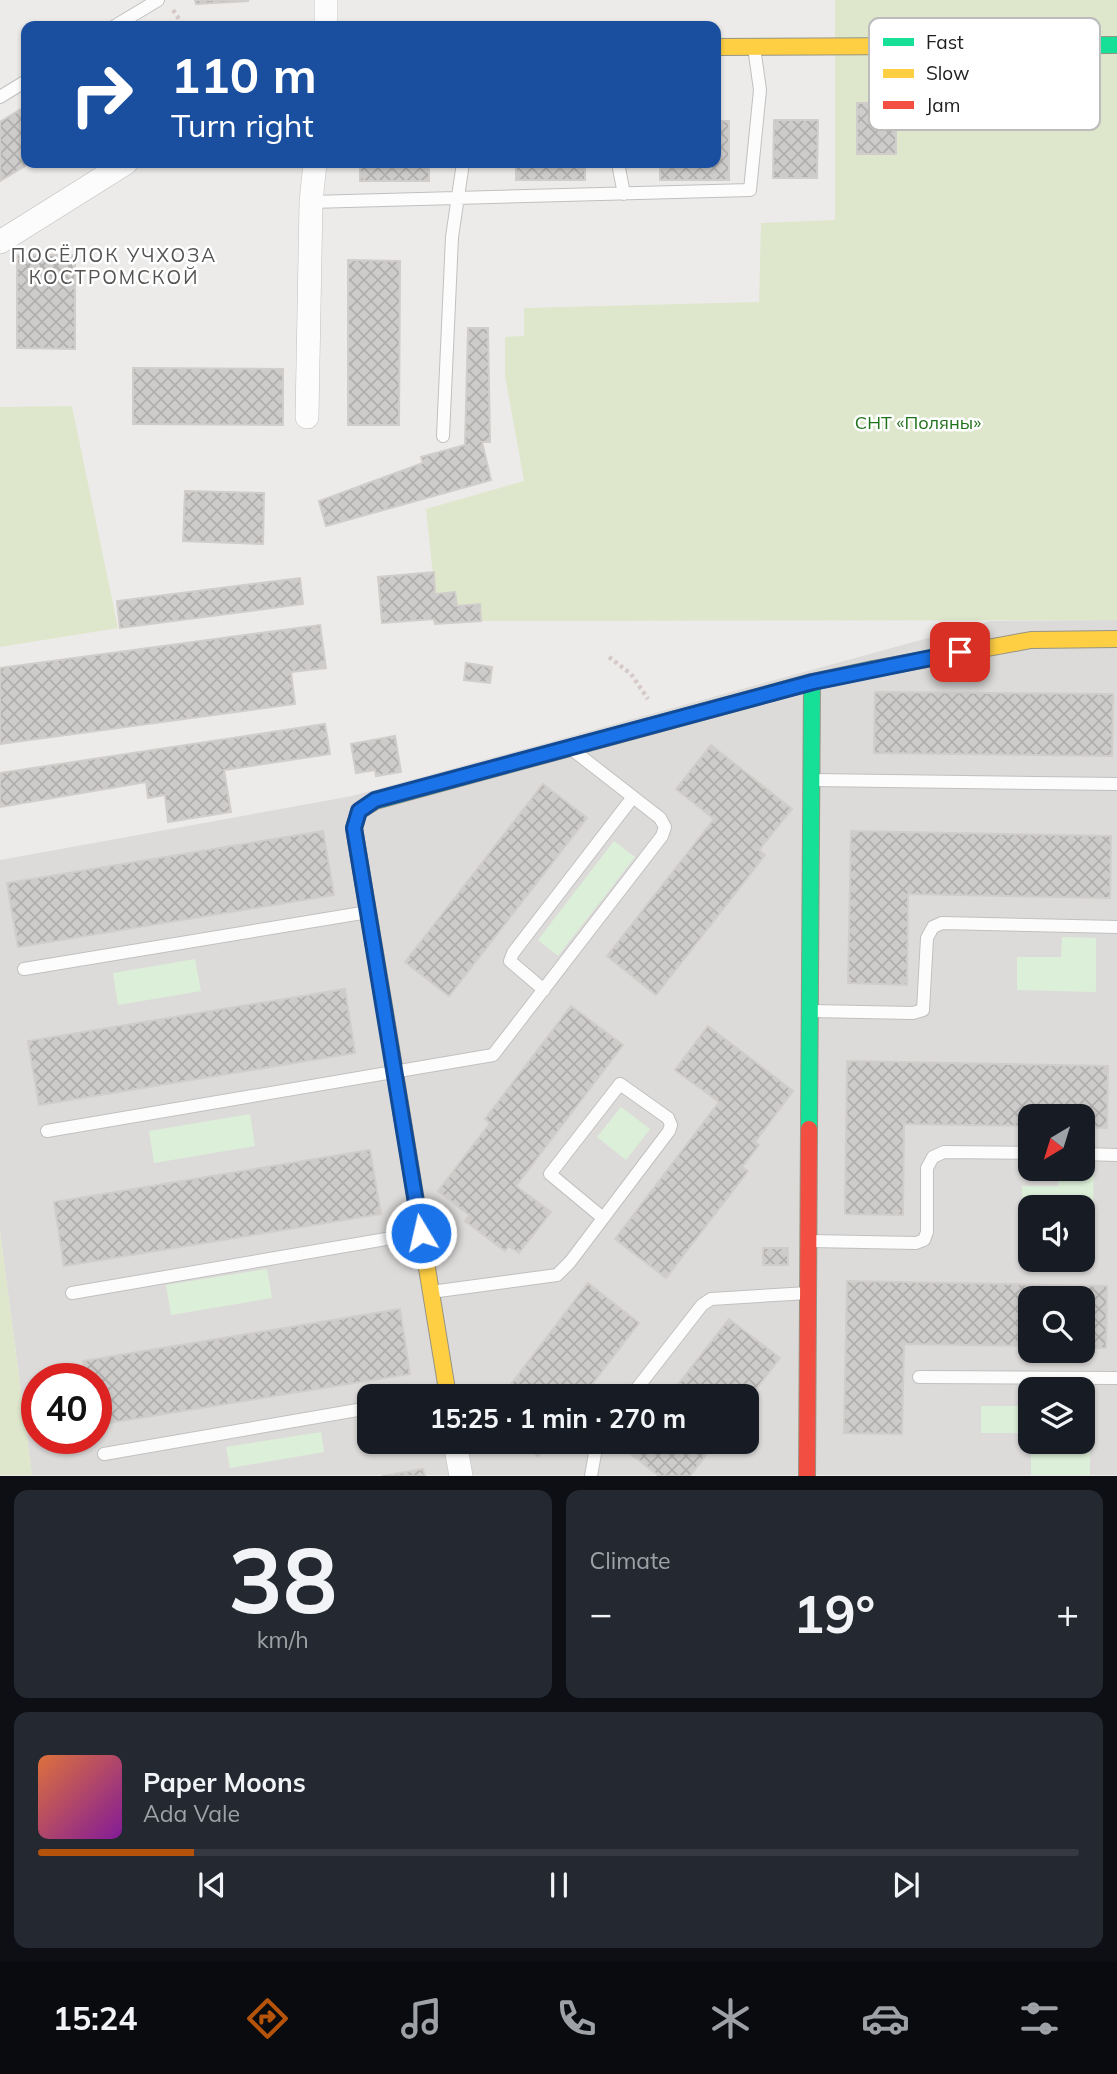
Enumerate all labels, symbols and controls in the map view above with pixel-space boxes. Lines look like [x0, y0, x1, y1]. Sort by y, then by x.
legend [869, 18, 1100, 130]
text: Fast [926, 30, 964, 54]
text: 110 m [171, 44, 317, 105]
icon: right [56, 49, 147, 140]
text: Slow [926, 61, 970, 85]
text: Jam [926, 93, 960, 117]
text: Turn right [171, 105, 314, 145]
district label: ПОСЁЛОК УЧХОЗА КОСТРОМСКОЙ [11, 243, 217, 289]
park label: СНТ «Поляны» [855, 411, 981, 434]
pin [930, 622, 990, 682]
icon: arrive [941, 633, 979, 671]
north arrow [1018, 1104, 1096, 1181]
map controls [1018, 1104, 1095, 1454]
button: sound [1018, 1195, 1095, 1272]
position arrow [384, 1196, 458, 1270]
button: search [1018, 1286, 1095, 1363]
speed limit sign: 40 [21, 1363, 112, 1454]
button: layers [1018, 1377, 1095, 1454]
text: 15:25 · 1 min · 270 m [430, 1402, 686, 1435]
text: 38 [228, 1522, 337, 1636]
text: Climate [590, 1546, 671, 1575]
text: 19° [793, 1581, 875, 1646]
text: − [590, 1589, 612, 1637]
text: + [1056, 1589, 1079, 1637]
text: km/h [257, 1625, 309, 1654]
text: Paper Moons [143, 1766, 306, 1799]
text: Ada Vale [143, 1799, 240, 1828]
icon: previous [193, 1866, 231, 1904]
icon: pause [540, 1866, 578, 1904]
icon: next [887, 1866, 925, 1904]
icon: directions [243, 1994, 292, 2043]
icon: music [397, 1994, 446, 2043]
icon: phone [552, 1994, 601, 2043]
icon: climate [706, 1994, 755, 2043]
icon: car [861, 1994, 910, 2043]
icon: filters [1015, 1994, 1064, 2043]
text: 15:24 [53, 1998, 137, 2038]

